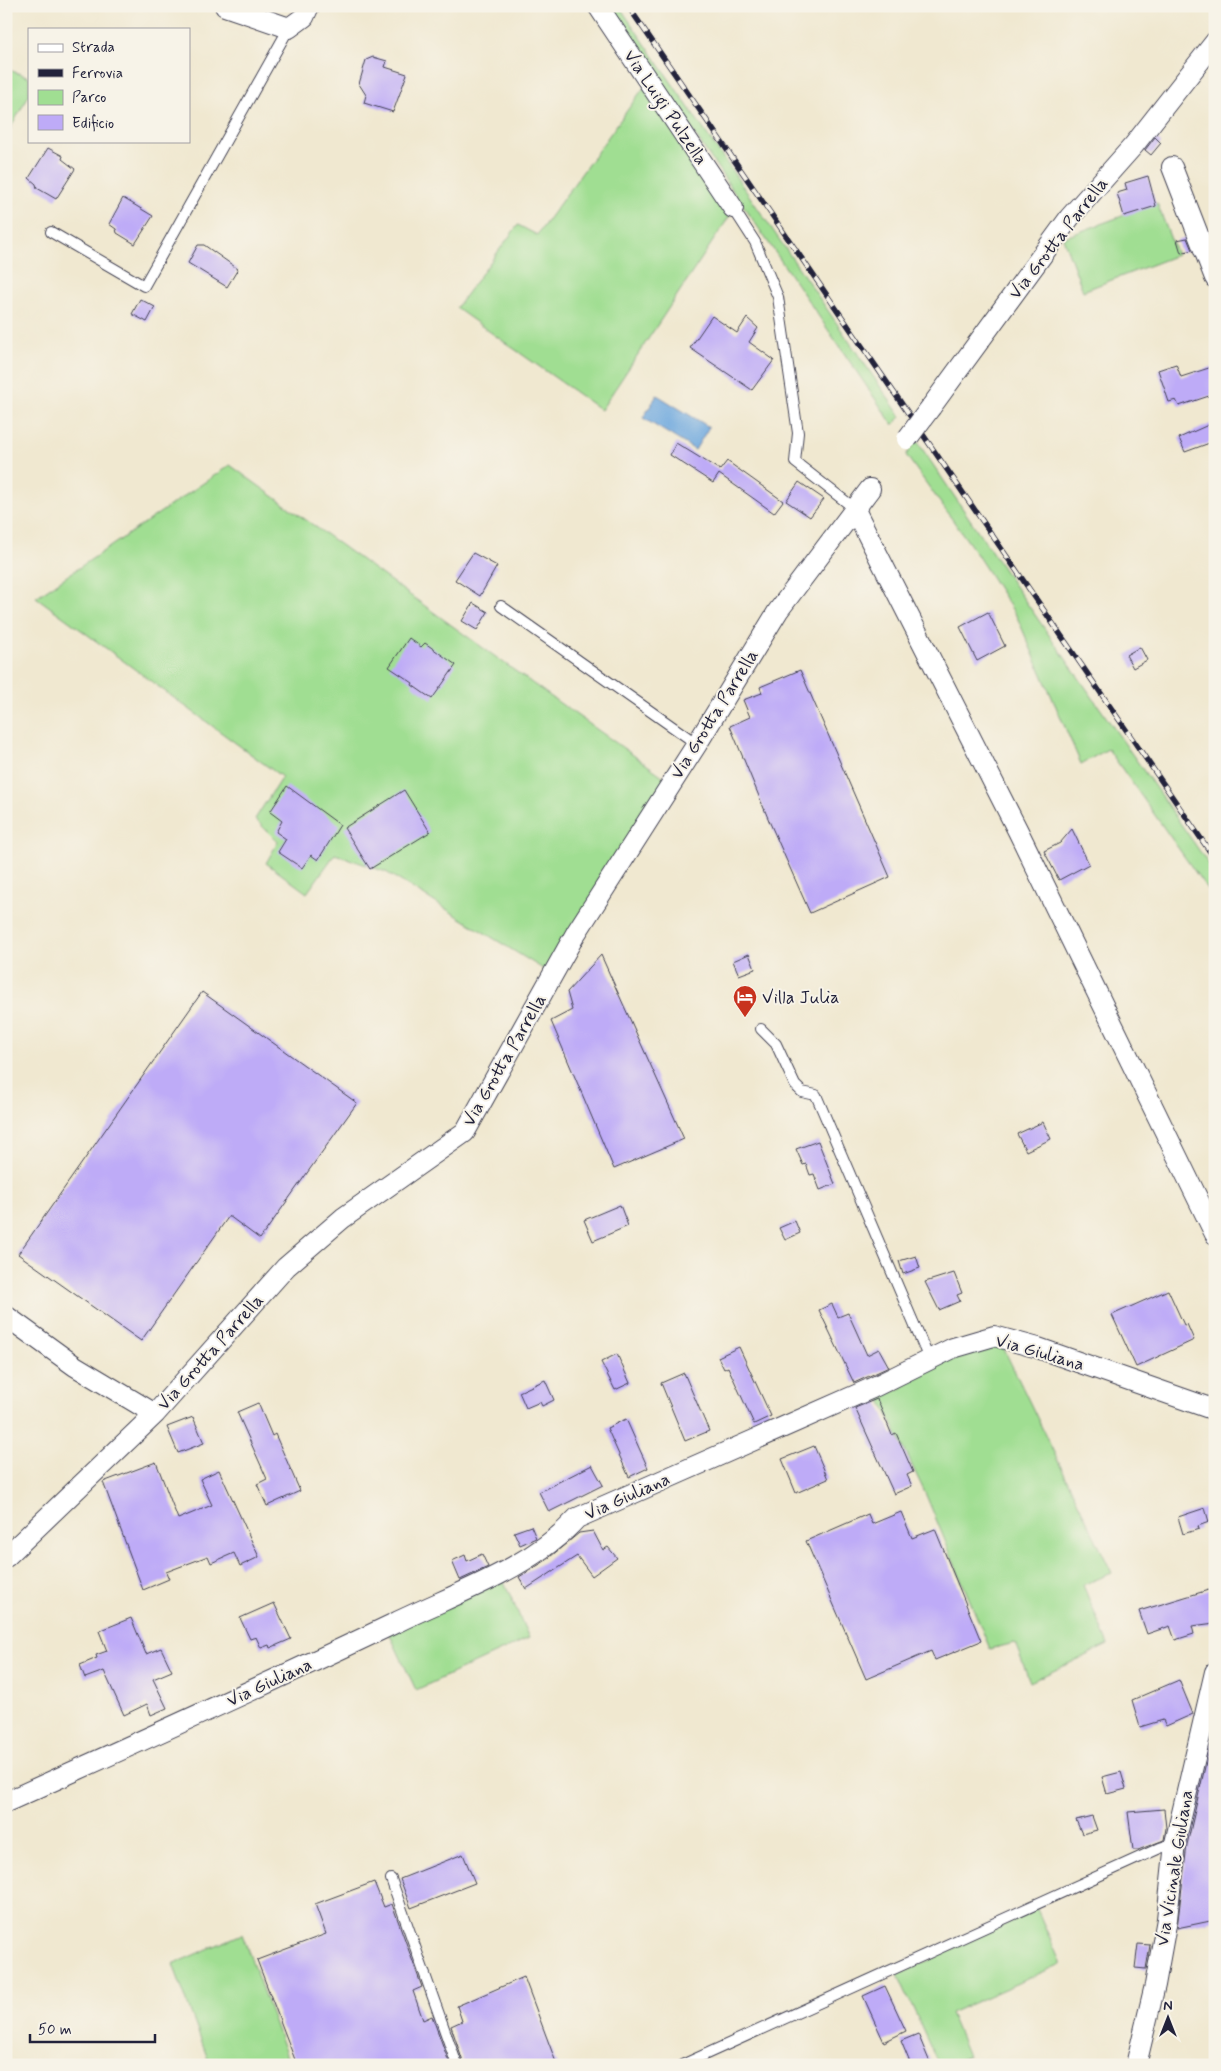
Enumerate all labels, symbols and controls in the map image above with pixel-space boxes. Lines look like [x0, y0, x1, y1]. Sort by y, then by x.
legend [28, 28, 190, 142]
text: Strada [72, 38, 115, 58]
street label: Via Luigi Pulzella [616, 45, 713, 171]
text: Ferrovia [72, 64, 123, 84]
text: Parco [72, 88, 106, 108]
text: Edificio [72, 114, 114, 134]
street label: Via Grotta Parrella [1004, 173, 1114, 305]
street label: Via Grotta Parrella [665, 645, 764, 784]
hotel icon: Villa Julia [732, 984, 758, 1018]
place label: Villa Julia [762, 986, 840, 1010]
street label: Via Grotta Parrella [457, 990, 552, 1131]
street label: Via Grotta Parrella [152, 1289, 269, 1416]
street label: Via Giuliana [993, 1329, 1087, 1377]
street label: Via Giuliana [581, 1467, 674, 1526]
street label: Via Giuliana [223, 1653, 316, 1713]
street label: Via Vicinale Giuliana [1151, 1788, 1199, 1948]
north arrow [1144, 1994, 1194, 2044]
text: N [1163, 1997, 1173, 2015]
scale bar [30, 2011, 155, 2043]
text: 50 m [38, 2020, 72, 2040]

